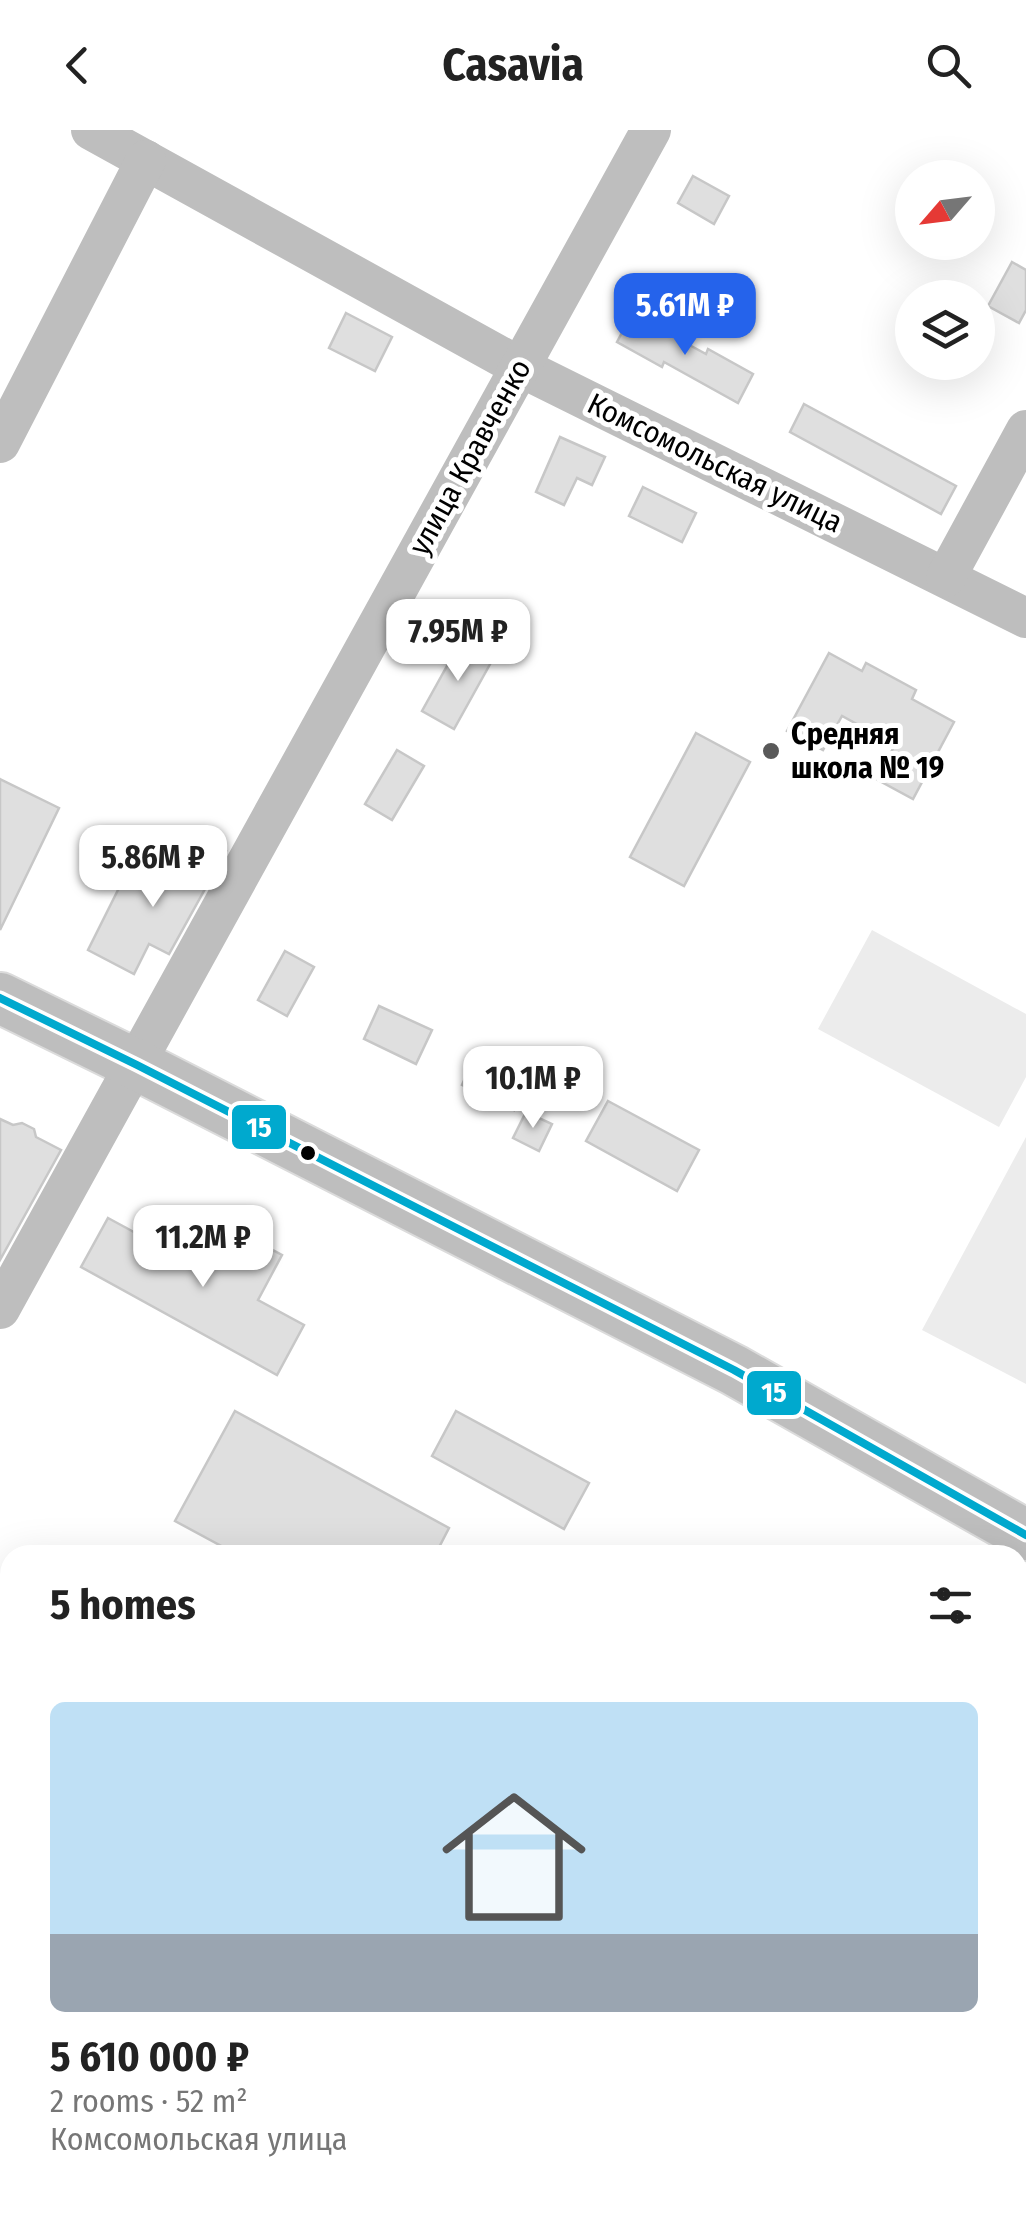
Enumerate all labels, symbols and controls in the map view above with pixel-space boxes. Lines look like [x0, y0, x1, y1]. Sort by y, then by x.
icon: back [50, 38, 105, 93]
text: Casavia [442, 38, 584, 92]
icon: search [921, 38, 976, 93]
north arrow [895, 160, 995, 260]
map controls [895, 160, 995, 380]
pin: 5.61M ₽ [593, 273, 777, 358]
button: layers [895, 280, 995, 380]
text: 5.61M ₽ [636, 286, 734, 324]
street label: улица Кравченко [401, 353, 539, 561]
street label: Комсомольская улица [582, 386, 848, 540]
pin: 7.95M ₽ [366, 599, 550, 684]
text: 7.95M ₽ [408, 612, 508, 650]
place label: Средняя школа № 19 [791, 716, 944, 786]
marker: Средняя школа № 19 [760, 740, 782, 762]
pin: 5.86M ₽ [61, 825, 245, 910]
text: 5.86M ₽ [101, 838, 205, 876]
pin: 10.1M ₽ [441, 1046, 625, 1131]
text: 10.1M ₽ [485, 1059, 581, 1097]
line badge: 15 [230, 1103, 288, 1151]
text: 15 [246, 1111, 272, 1144]
unlabelled marker [298, 1143, 318, 1163]
pin: 11.2M ₽ [111, 1205, 295, 1290]
text: 11.2M ₽ [155, 1218, 251, 1256]
line badge: 15 [745, 1369, 803, 1417]
text: 15 [761, 1376, 787, 1409]
icon: filters [923, 1578, 978, 1633]
text: 5 homes [50, 1580, 196, 1630]
icon: home [424, 1767, 604, 1947]
text: 5 610 000 ₽ [50, 2032, 249, 2082]
text: 2 rooms · 52 m² [50, 2082, 248, 2120]
text: Комсомольская улица [50, 2120, 348, 2158]

